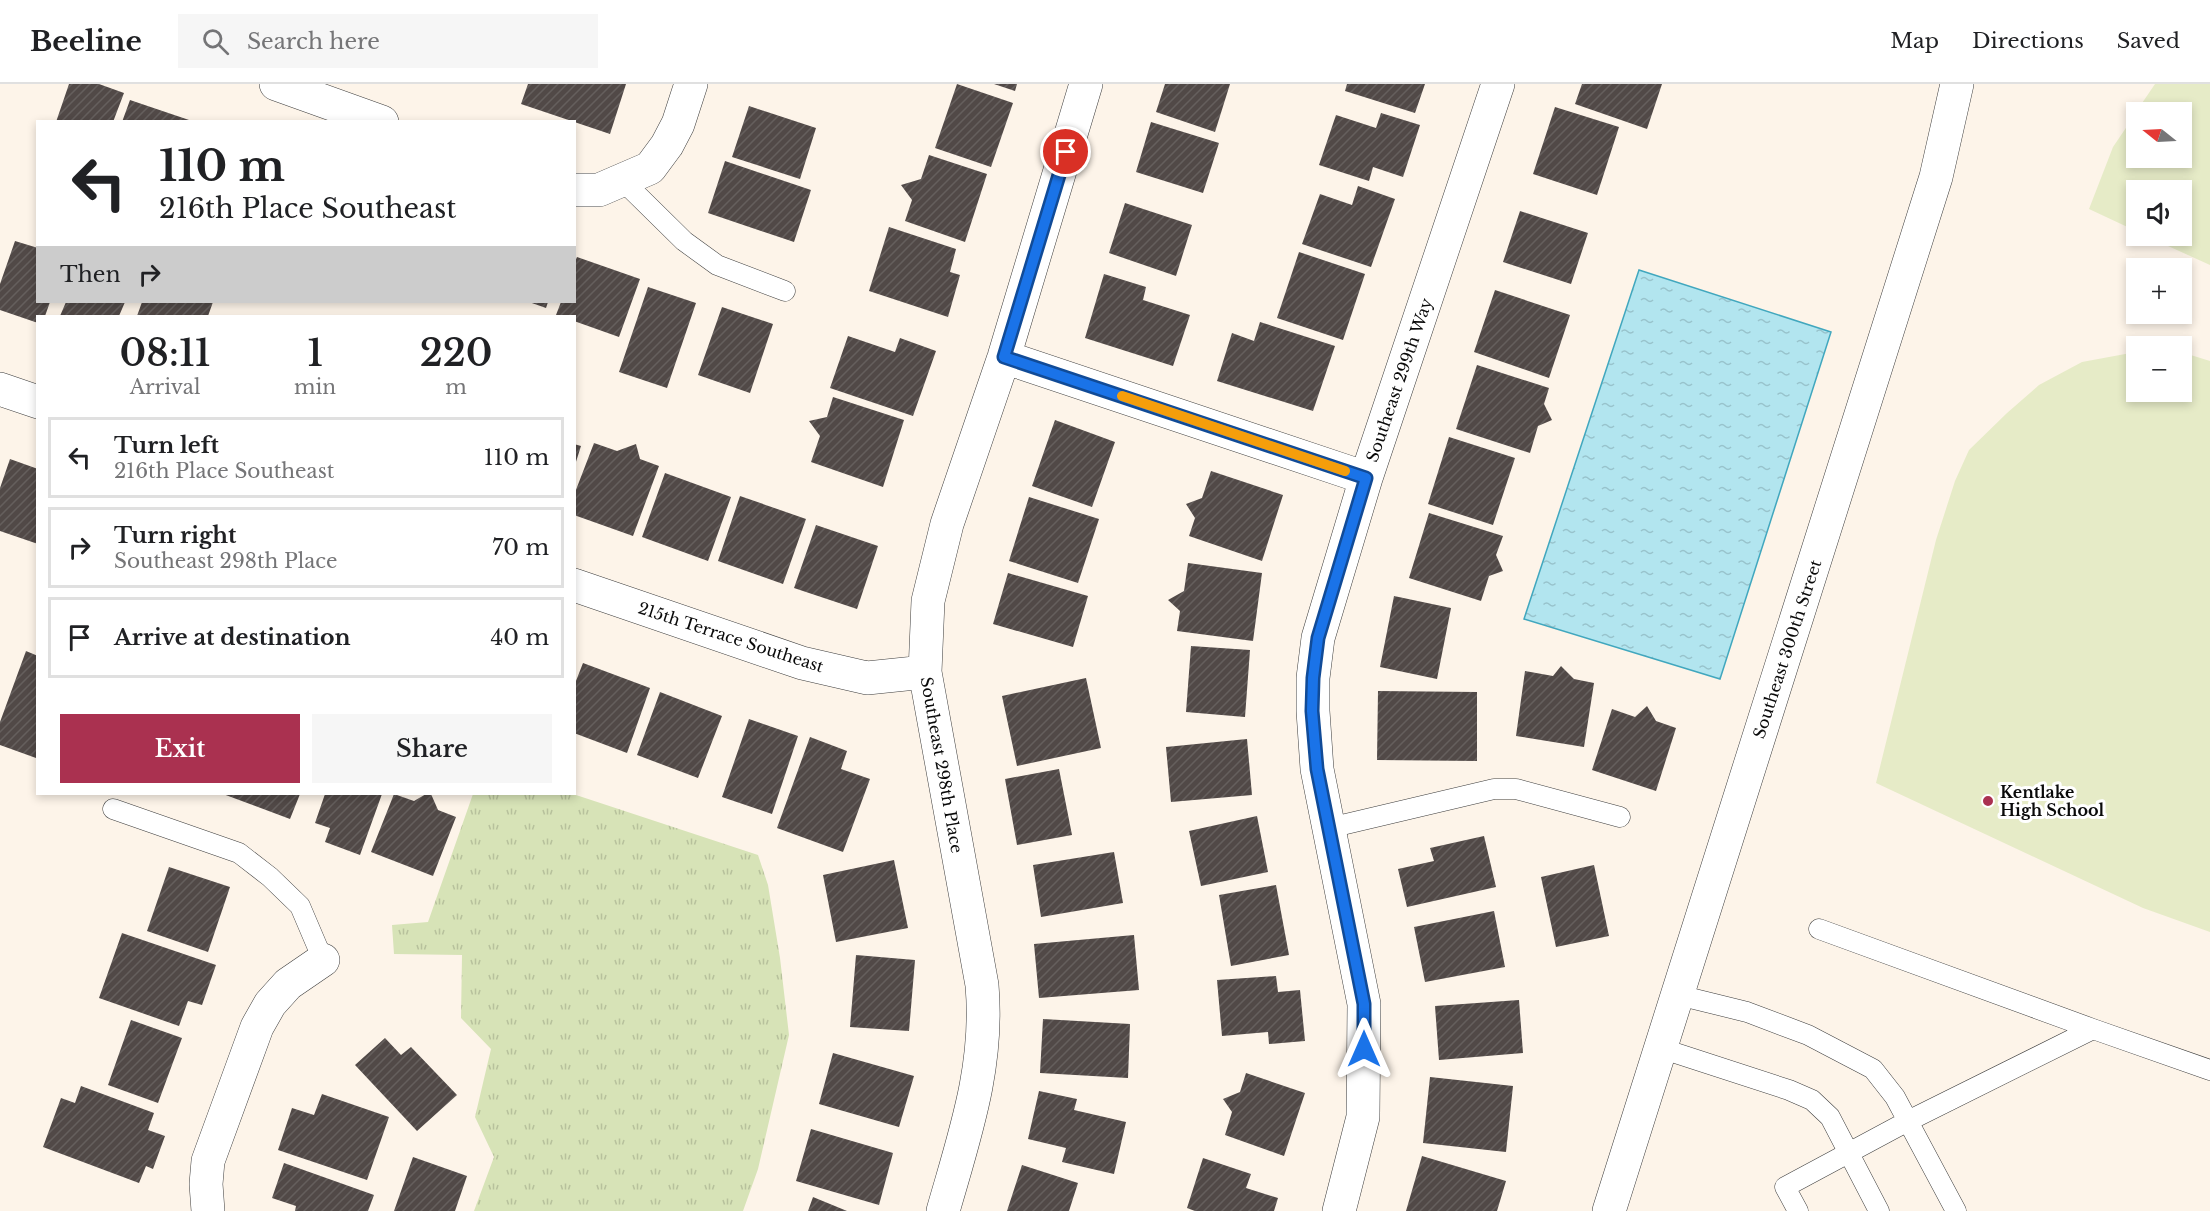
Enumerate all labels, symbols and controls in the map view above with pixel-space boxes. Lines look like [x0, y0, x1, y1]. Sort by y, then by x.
search box [178, 14, 598, 68]
text: Beeline [30, 24, 142, 59]
icon: search [199, 25, 232, 58]
text: Search here [247, 28, 380, 55]
text: Map [1890, 28, 1939, 54]
text: Directions [1972, 28, 2084, 54]
text: Saved [2117, 28, 2180, 54]
north arrow [2126, 102, 2192, 168]
map controls [2126, 102, 2192, 402]
pin [1040, 126, 1091, 177]
icon: arrive [1049, 135, 1082, 168]
text: 110 m [159, 140, 285, 192]
icon: left [60, 144, 138, 222]
button: sound [2126, 180, 2192, 246]
text: 216th Place Southeast [159, 192, 456, 225]
icon: right [133, 258, 166, 291]
button: + [2126, 258, 2192, 324]
text: Then [60, 261, 121, 288]
street label: Southeast 299th Way [1362, 295, 1437, 465]
text: 08:11 [120, 331, 211, 376]
text: 1 [307, 331, 323, 376]
text: 220 [420, 331, 492, 376]
button: − [2126, 336, 2192, 402]
text: Arrival [130, 375, 200, 399]
text: min [294, 375, 336, 399]
text: m [445, 375, 467, 399]
text: Turn left [114, 432, 219, 459]
icon: left [63, 441, 96, 474]
text: 110 m [484, 444, 549, 471]
text: 216th Place Southeast [114, 459, 334, 483]
text: Turn right [114, 522, 236, 549]
icon: right [63, 531, 96, 564]
text: 70 m [492, 534, 549, 561]
text: Southeast 298th Place [114, 549, 337, 573]
street label: Southeast 300th Street [1749, 557, 1825, 741]
street label: 215th Terrace Southeast [636, 598, 826, 676]
icon: arrive [63, 621, 96, 654]
text: Arrive at destination [114, 624, 351, 651]
text: 40 m [491, 624, 549, 651]
street label: Southeast 298th Place [917, 675, 967, 855]
button: Exit [60, 714, 300, 783]
button: Share [312, 714, 552, 783]
place label: Kentlake High School [2000, 782, 2105, 820]
marker: Kentlake High School [1981, 794, 1995, 808]
position arrow [1332, 1017, 1396, 1081]

